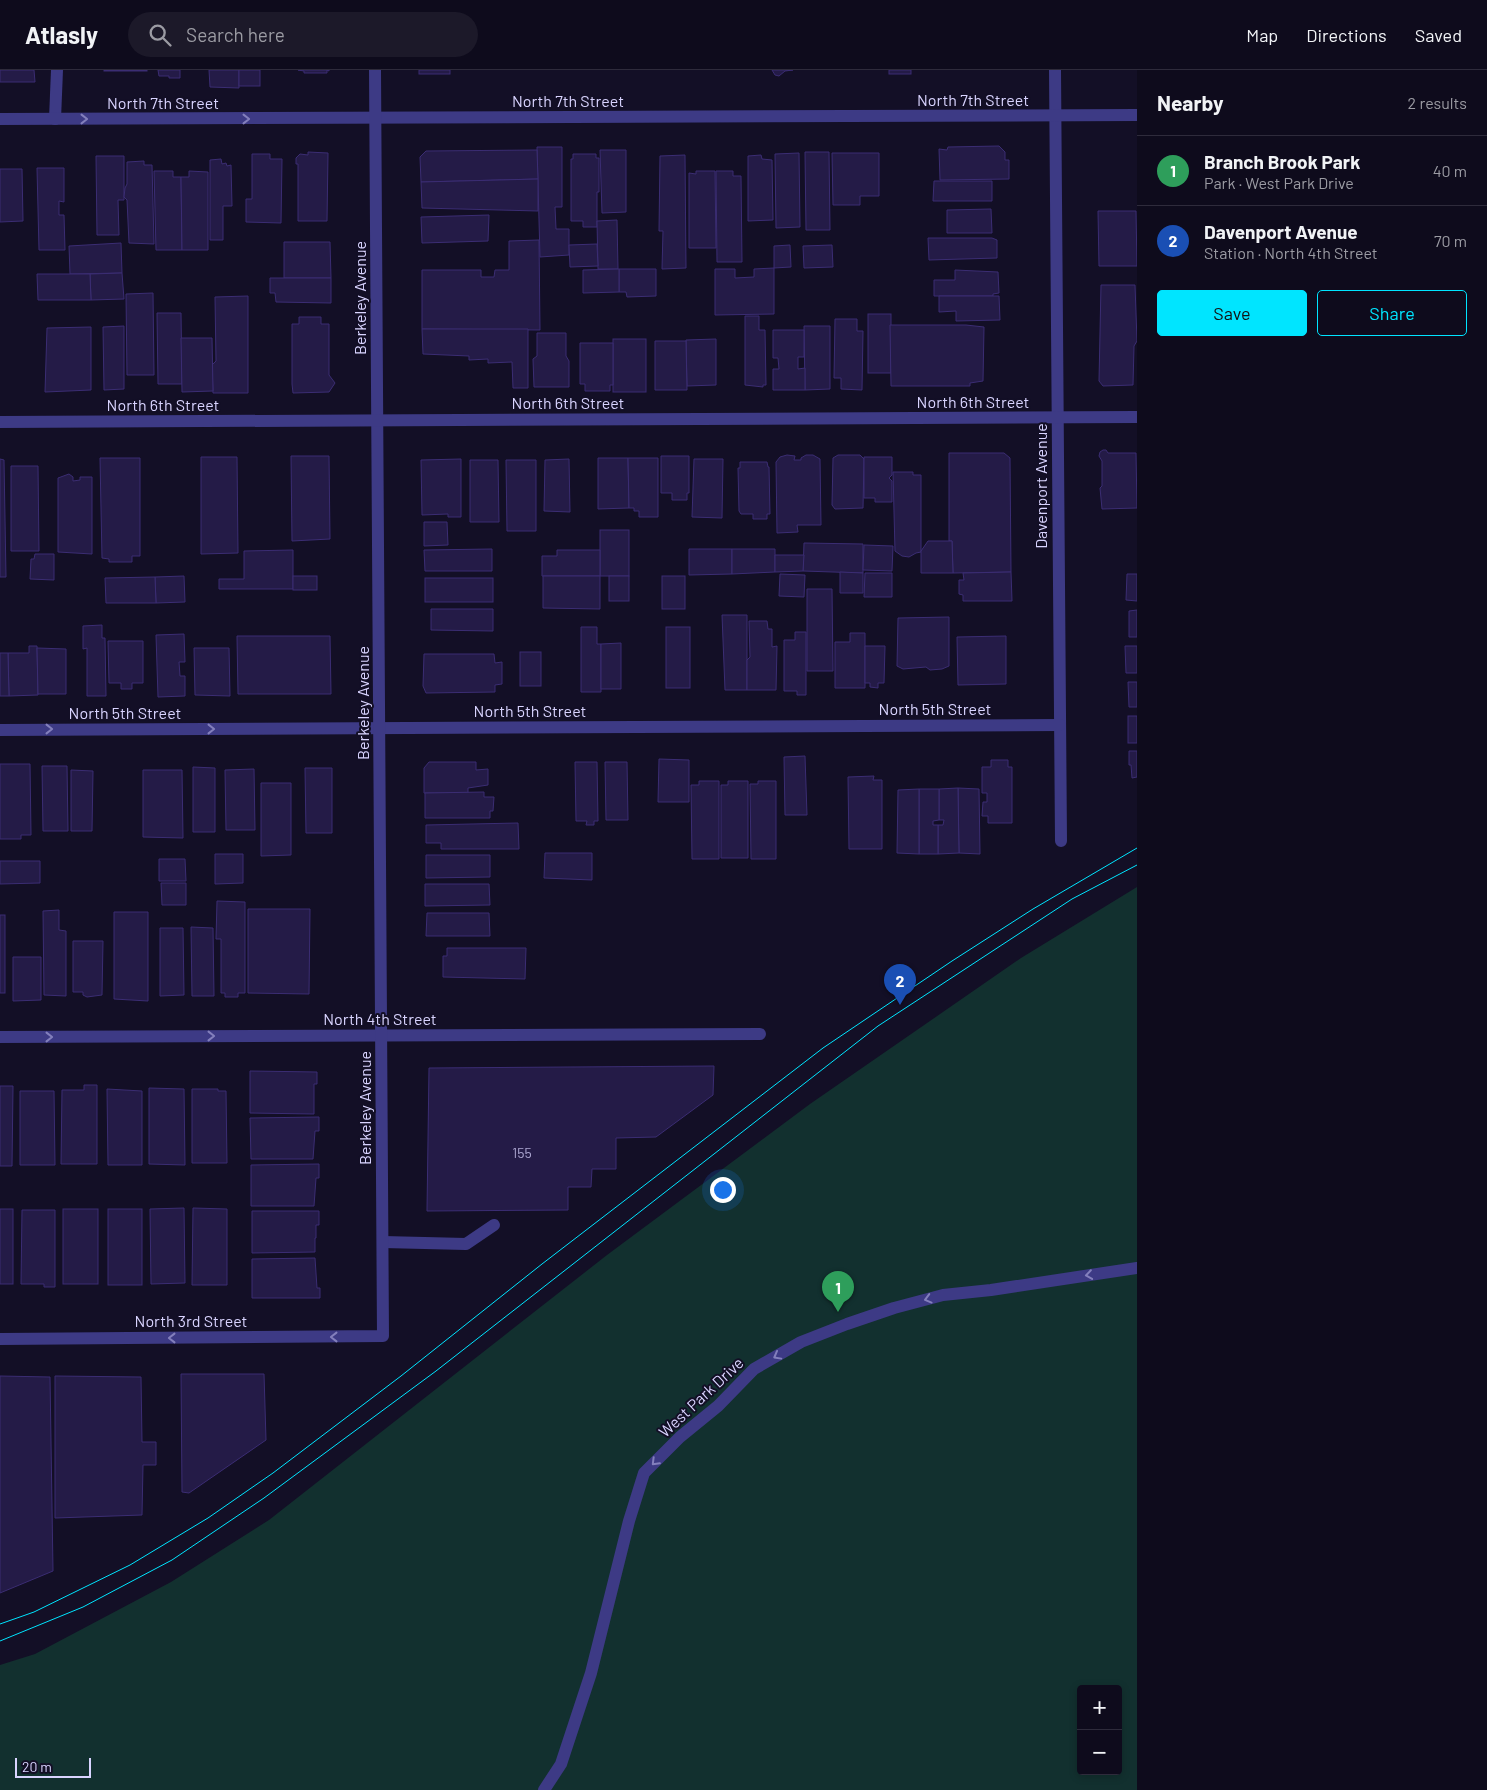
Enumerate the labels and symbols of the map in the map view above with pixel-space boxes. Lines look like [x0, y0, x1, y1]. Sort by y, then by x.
street label: North 7th Street [917, 90, 1029, 109]
street label: North 7th Street [512, 91, 624, 110]
street label: North 7th Street [107, 93, 219, 112]
one-way arrow [80, 114, 88, 124]
one-way arrow [242, 114, 250, 124]
street label: Berkeley Avenue [350, 241, 369, 355]
street label: North 6th Street [917, 392, 1029, 411]
street label: North 6th Street [512, 393, 624, 412]
street label: North 6th Street [107, 395, 219, 414]
street label: Davenport Avenue [1031, 423, 1050, 549]
street label: Berkeley Avenue [353, 646, 372, 760]
street label: North 5th Street [879, 699, 991, 718]
street label: North 5th Street [474, 701, 586, 720]
street label: North 5th Street [69, 703, 181, 722]
one-way arrow [45, 724, 53, 734]
one-way arrow [208, 724, 215, 734]
pin: 2 [884, 964, 916, 1005]
street label: North 4th Street [323, 1009, 437, 1028]
one-way arrow [208, 1031, 215, 1041]
one-way arrow [45, 1032, 53, 1042]
street label: Berkeley Avenue [355, 1051, 374, 1165]
house number: 155 [512, 1144, 532, 1161]
your location [710, 1177, 736, 1203]
one-way arrow [1085, 1270, 1093, 1280]
pin: 1 [822, 1271, 854, 1312]
one-way arrow [924, 1293, 933, 1304]
street label: North 3rd Street [135, 1311, 247, 1330]
one-way arrow [330, 1332, 338, 1342]
one-way arrow [167, 1333, 175, 1343]
one-way arrow [773, 1350, 782, 1360]
street label: West Park Drive [654, 1353, 747, 1441]
one-way arrow [651, 1456, 660, 1465]
scale bar [15, 1755, 91, 1778]

